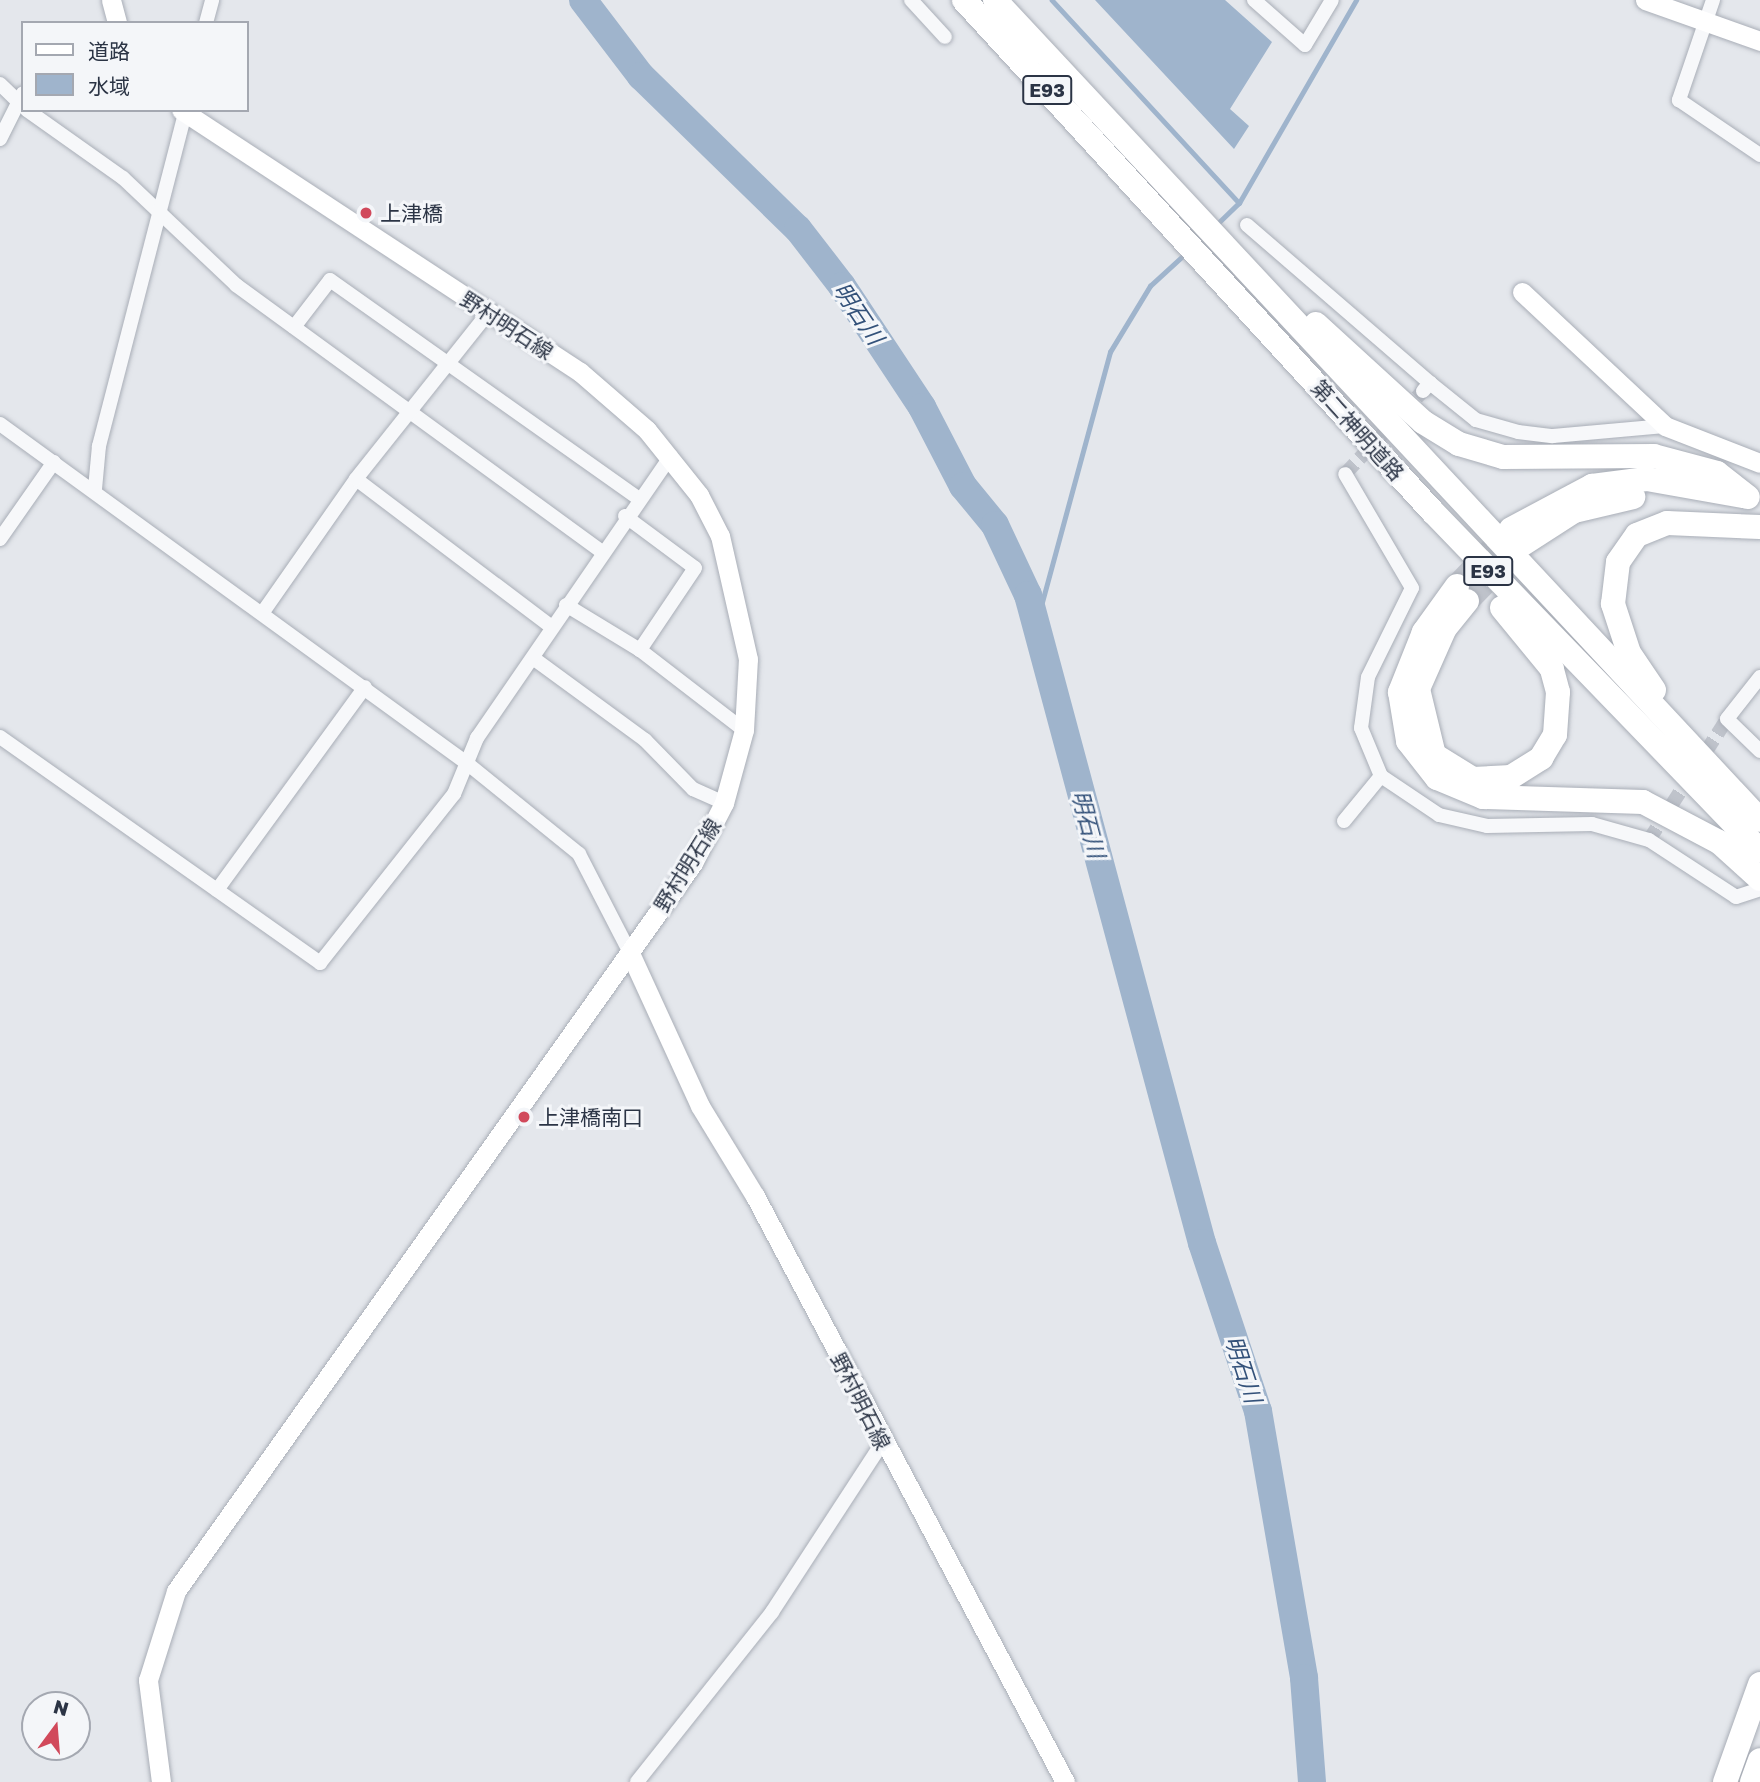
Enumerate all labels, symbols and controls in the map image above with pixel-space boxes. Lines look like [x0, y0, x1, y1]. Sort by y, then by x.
legend [21, 21, 248, 112]
text: 道路 [88, 38, 130, 64]
text: 水域 [88, 73, 130, 99]
road number: E93 [1021, 74, 1073, 106]
place label: 上津橋 [380, 200, 443, 226]
marker: 上津橋 [358, 205, 374, 221]
water label: 明石川 [828, 277, 890, 349]
street label: 野村明石線 [456, 286, 558, 364]
street label: 第二神明道路 [1306, 375, 1410, 485]
road number: E93 [1462, 556, 1514, 586]
water label: 明石川 [1067, 787, 1111, 861]
street label: 野村明石線 [648, 814, 726, 916]
place label: 上津橋南口 [538, 1104, 643, 1130]
marker: 上津橋南口 [516, 1109, 532, 1125]
water label: 明石川 [1220, 1332, 1268, 1406]
street label: 野村明石線 [826, 1349, 896, 1453]
north arrow [21, 1691, 91, 1761]
text: N [51, 1694, 71, 1720]

